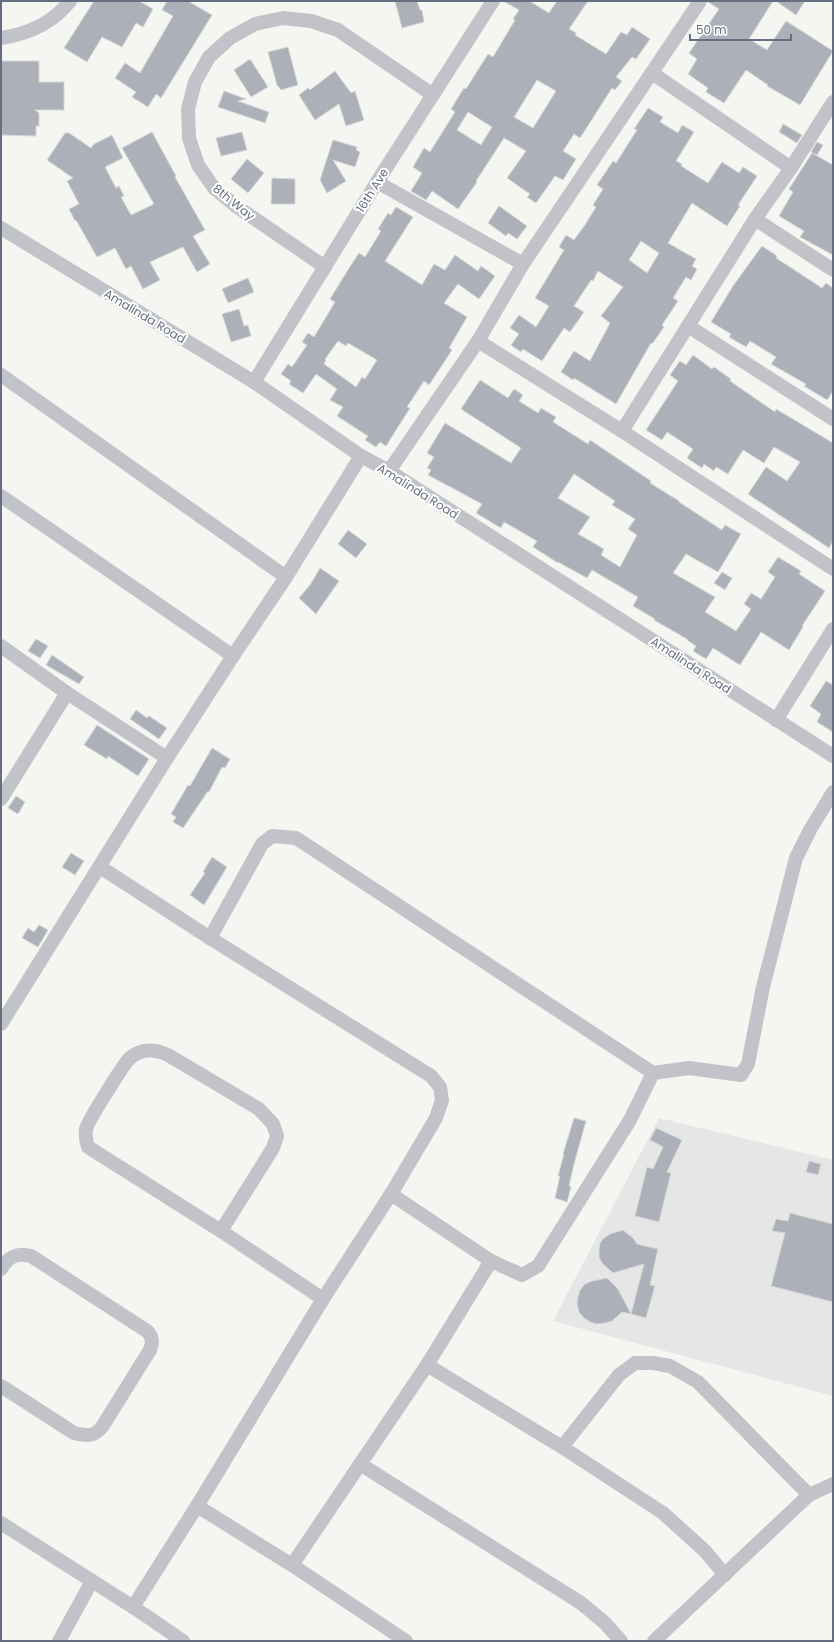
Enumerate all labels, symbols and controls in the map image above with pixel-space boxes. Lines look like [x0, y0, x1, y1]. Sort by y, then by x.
scale bar [690, 16, 791, 42]
text: 50 m [696, 21, 727, 38]
street label: 16th Ave [352, 165, 392, 215]
street label: 8th Way [209, 180, 259, 224]
street label: Amalinda Road [101, 285, 189, 347]
street label: Amalinda Road [374, 459, 462, 523]
street label: Amalinda Road [647, 633, 735, 697]

